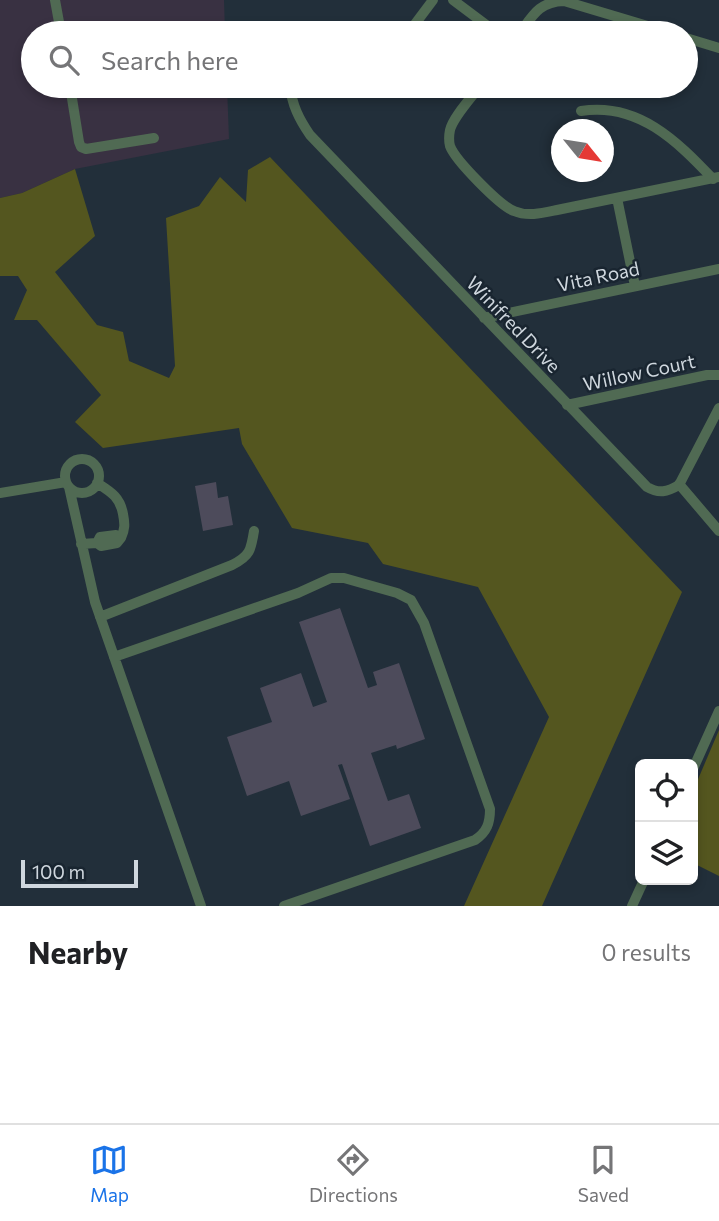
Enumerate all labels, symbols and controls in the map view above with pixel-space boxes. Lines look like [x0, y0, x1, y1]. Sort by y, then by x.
search box [21, 21, 698, 98]
icon: search [45, 41, 83, 79]
text: Search here [101, 44, 239, 75]
north arrow [551, 119, 614, 182]
street label: Vita Road [555, 256, 641, 296]
street label: Winifred Drive [462, 271, 566, 377]
street label: Willow Court [581, 349, 697, 395]
map controls [635, 759, 698, 885]
button: locate [635, 759, 698, 822]
button: layers [635, 822, 698, 885]
scale bar [21, 857, 138, 889]
text: 100 m [32, 860, 85, 883]
text: Nearby [28, 933, 128, 970]
text: 0 results [602, 938, 691, 966]
tab: Map [90, 1141, 129, 1206]
tab: Directions [309, 1141, 398, 1206]
tab: Saved [578, 1141, 629, 1206]

